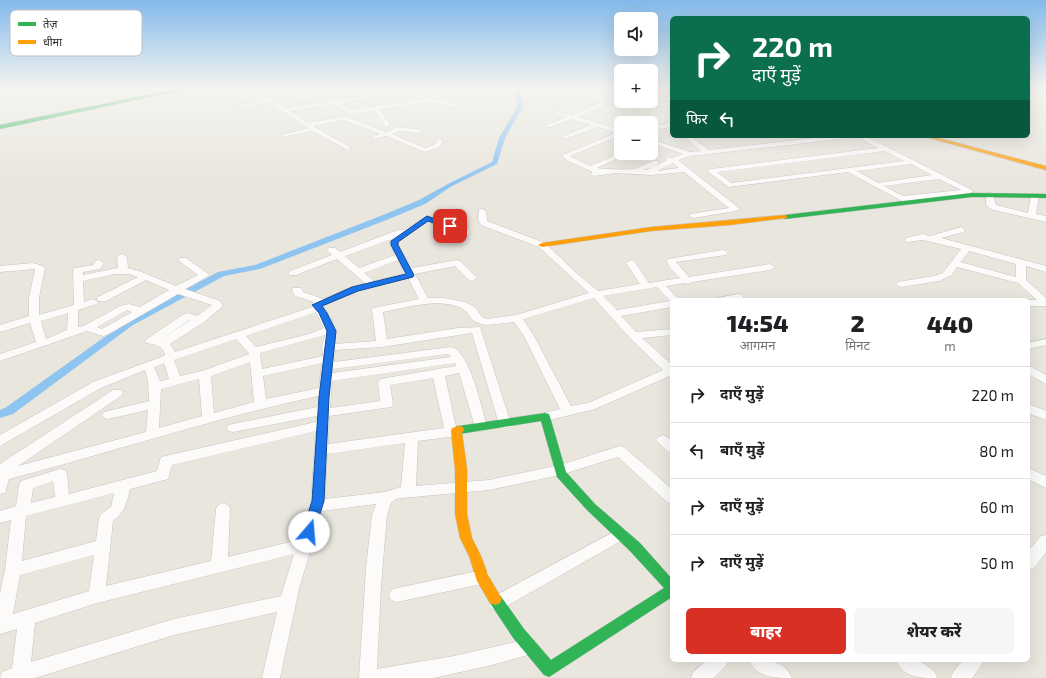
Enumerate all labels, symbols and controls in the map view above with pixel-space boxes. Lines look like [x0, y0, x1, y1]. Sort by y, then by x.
legend [10, 10, 142, 56]
map controls [614, 12, 658, 160]
button: sound [614, 12, 658, 56]
text: तेज़ [43, 17, 58, 30]
text: 220 m [752, 29, 833, 63]
icon: right [686, 32, 738, 84]
text: धीमा [43, 35, 62, 48]
text: दाएँ मुड़ें [752, 63, 801, 85]
button: + [614, 64, 658, 108]
icon: left [716, 108, 738, 130]
text: फिर [686, 109, 708, 127]
button: − [614, 116, 658, 160]
pin [433, 209, 467, 243]
icon: arrive [439, 215, 461, 237]
text: 14:54 [727, 308, 789, 337]
text: 2 [850, 308, 865, 337]
text: 440 [927, 309, 973, 338]
text: आगमन [740, 337, 775, 353]
text: मिनट [845, 337, 870, 353]
text: m [944, 338, 956, 354]
icon: right [686, 384, 708, 406]
text: दाएँ मुड़ें [720, 384, 764, 402]
text: 220 m [972, 386, 1014, 404]
icon: left [686, 440, 708, 462]
text: बाएँ मुड़ें [720, 440, 764, 458]
text: 80 m [979, 442, 1014, 460]
icon: right [686, 496, 708, 518]
text: दाएँ मुड़ें [720, 496, 764, 514]
text: 60 m [980, 498, 1014, 516]
position arrow [288, 511, 330, 553]
icon: right [686, 552, 708, 574]
text: दाएँ मुड़ें [720, 552, 764, 570]
text: 50 m [980, 554, 1014, 572]
button: बाहर [686, 608, 846, 654]
button: शेयर करें [854, 608, 1014, 654]

